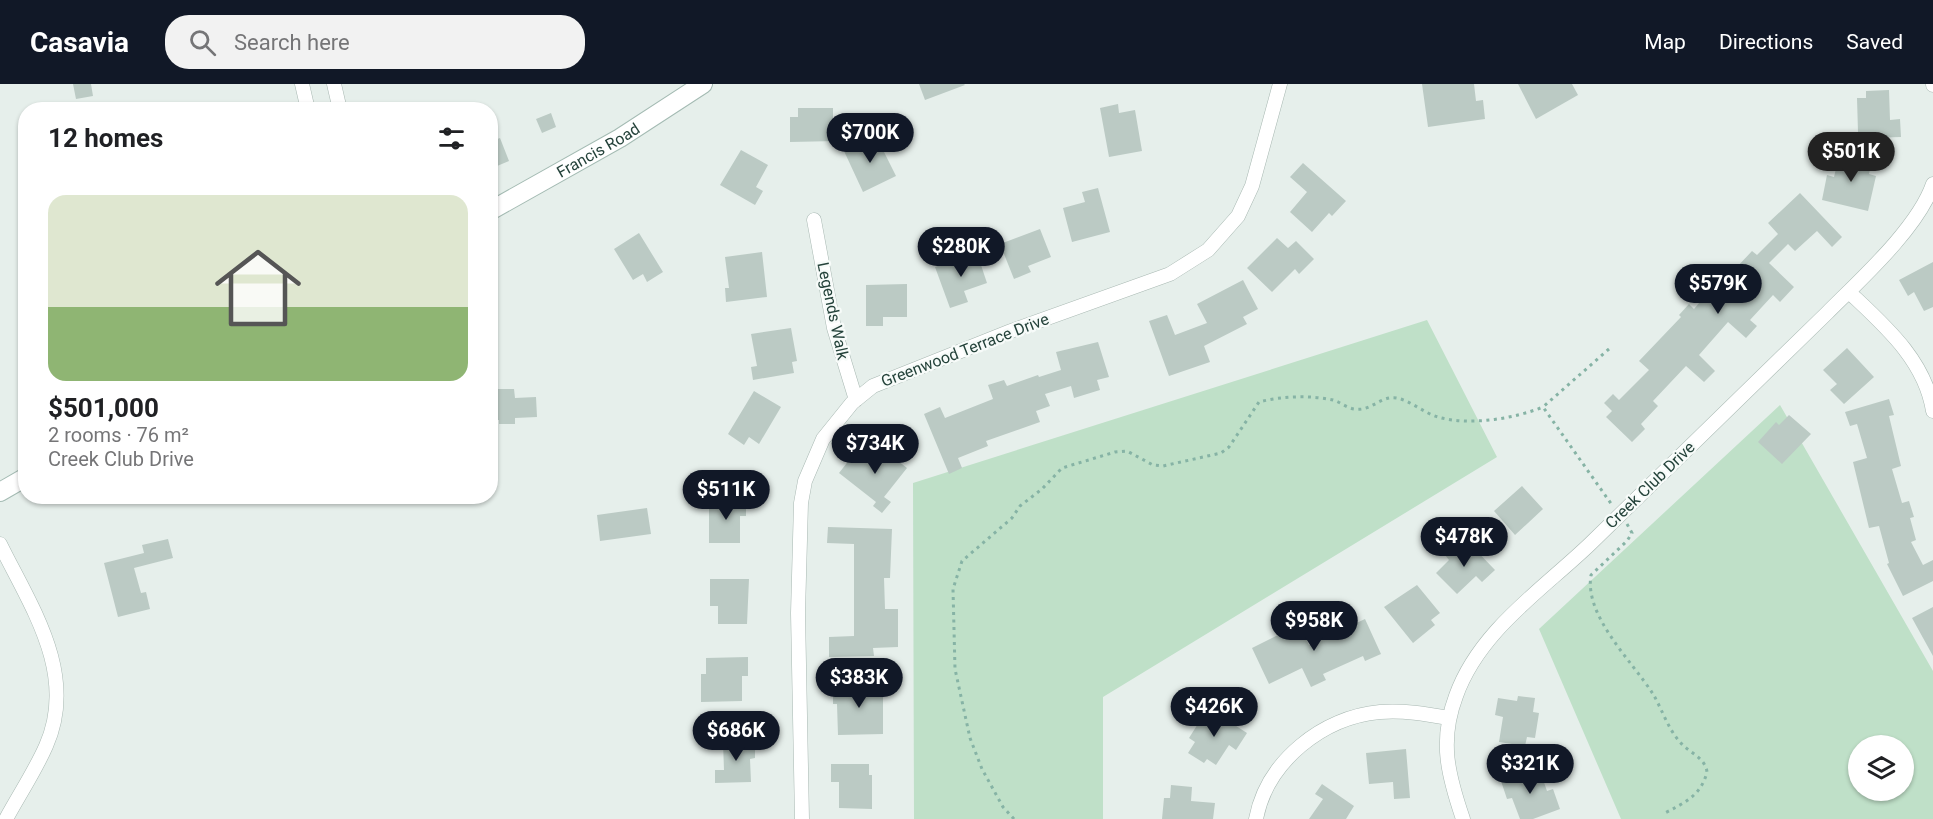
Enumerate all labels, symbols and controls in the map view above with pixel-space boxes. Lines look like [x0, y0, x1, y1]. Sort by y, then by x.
search box [165, 15, 585, 69]
text: Casavia [30, 26, 129, 59]
icon: search [186, 26, 219, 59]
text: Search here [234, 30, 350, 55]
text: Map [1644, 30, 1686, 54]
text: Directions [1719, 30, 1813, 54]
text: Saved [1846, 30, 1903, 54]
pin: $700K [828, 113, 912, 164]
street label: Francis Road [553, 118, 643, 181]
text: $700K [841, 120, 899, 144]
icon: filters [435, 122, 468, 155]
text: 12 homes [48, 123, 163, 153]
pin: $501K [1809, 132, 1893, 183]
text: $501K [1822, 139, 1880, 163]
pin: $280K [919, 227, 1003, 278]
icon: home [204, 234, 312, 342]
text: $280K [932, 234, 990, 258]
street label: Legends Walk [813, 260, 853, 362]
pin: $579K [1676, 264, 1760, 315]
text: $579K [1689, 271, 1747, 295]
street label: Greenwood Terrace Drive [878, 309, 1052, 391]
text: $501,000 [48, 393, 159, 423]
text: 2 rooms · 76 m² [48, 423, 189, 447]
pin: $734K [833, 424, 917, 475]
text: $734K [846, 431, 904, 455]
street label: Creek Club Drive [1601, 438, 1699, 532]
text: Creek Club Drive [48, 447, 194, 471]
pin: $511K [684, 470, 768, 521]
text: $511K [697, 477, 755, 501]
pin: $478K [1422, 517, 1506, 568]
text: $478K [1435, 524, 1493, 548]
pin: $958K [1272, 601, 1356, 652]
text: $958K [1285, 608, 1343, 632]
pin: $383K [817, 658, 901, 709]
text: $383K [830, 665, 888, 689]
pin: $426K [1172, 687, 1256, 738]
text: $426K [1185, 694, 1243, 718]
pin: $686K [694, 711, 778, 762]
text: $686K [707, 718, 765, 742]
map controls [1848, 735, 1914, 801]
button: layers [1848, 735, 1914, 801]
pin: $321K [1488, 744, 1572, 795]
text: $321K [1501, 751, 1559, 775]

